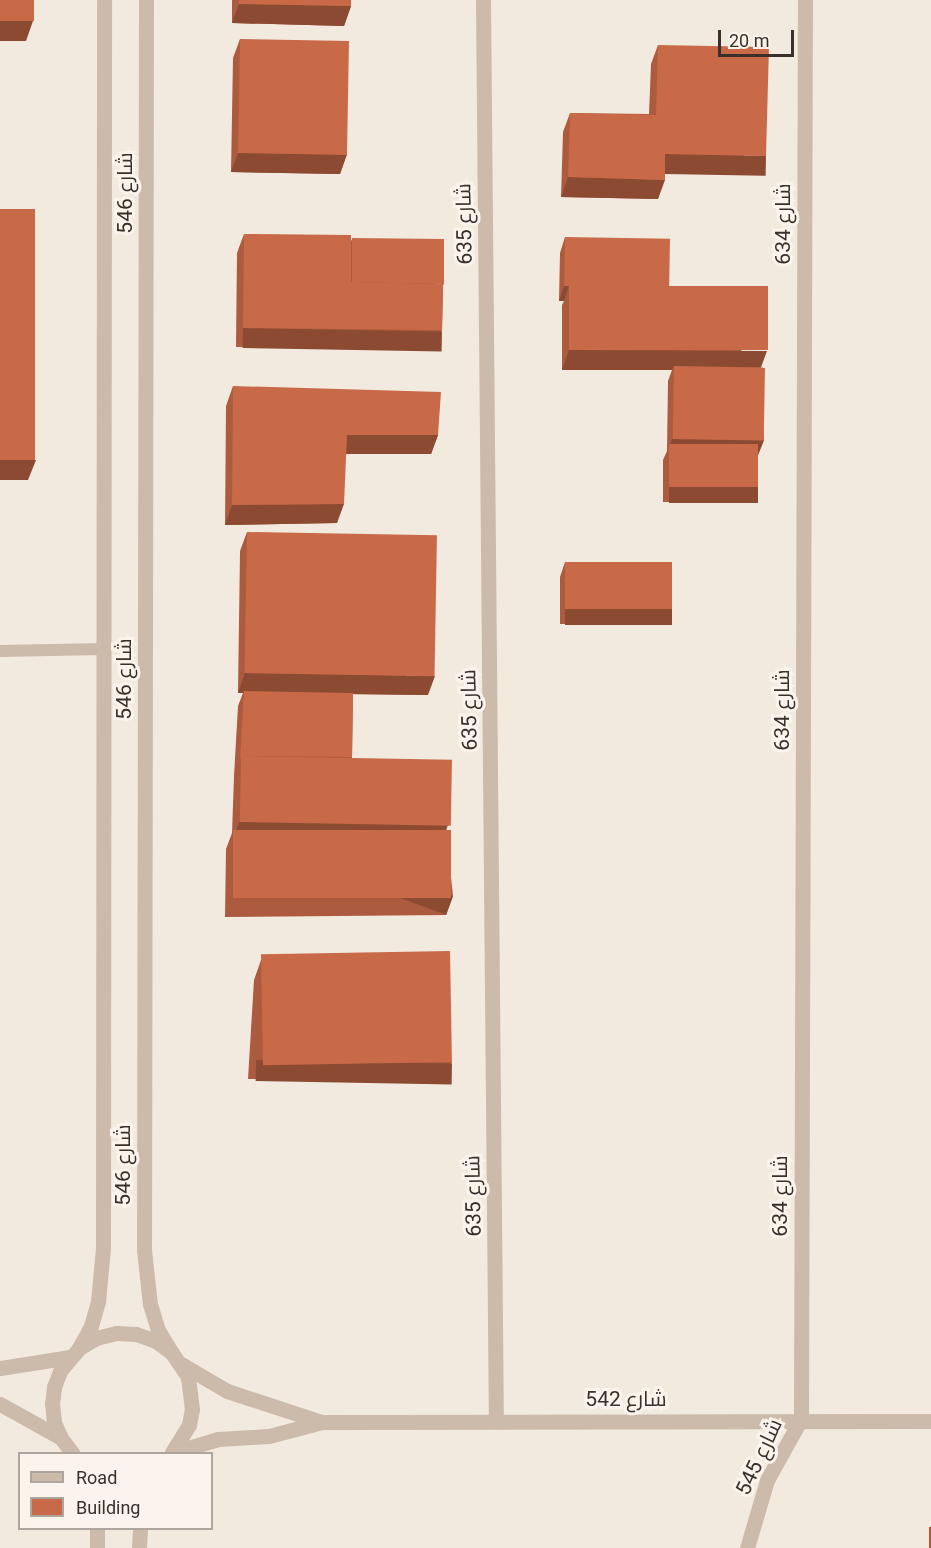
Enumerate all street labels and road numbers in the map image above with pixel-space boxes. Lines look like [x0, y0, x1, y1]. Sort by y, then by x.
street label: شارع 546 [112, 152, 138, 234]
street label: شارع 635 [451, 183, 477, 265]
street label: شارع 634 [770, 183, 796, 265]
street label: شارع 546 [111, 638, 137, 720]
street label: شارع 635 [456, 669, 482, 751]
street label: شارع 634 [769, 669, 795, 751]
street label: شارع 546 [110, 1124, 136, 1206]
street label: شارع 635 [460, 1155, 486, 1237]
street label: شارع 634 [767, 1155, 793, 1237]
street label: شارع 542 [585, 1386, 667, 1412]
street label: شارع 545 [730, 1415, 788, 1499]

